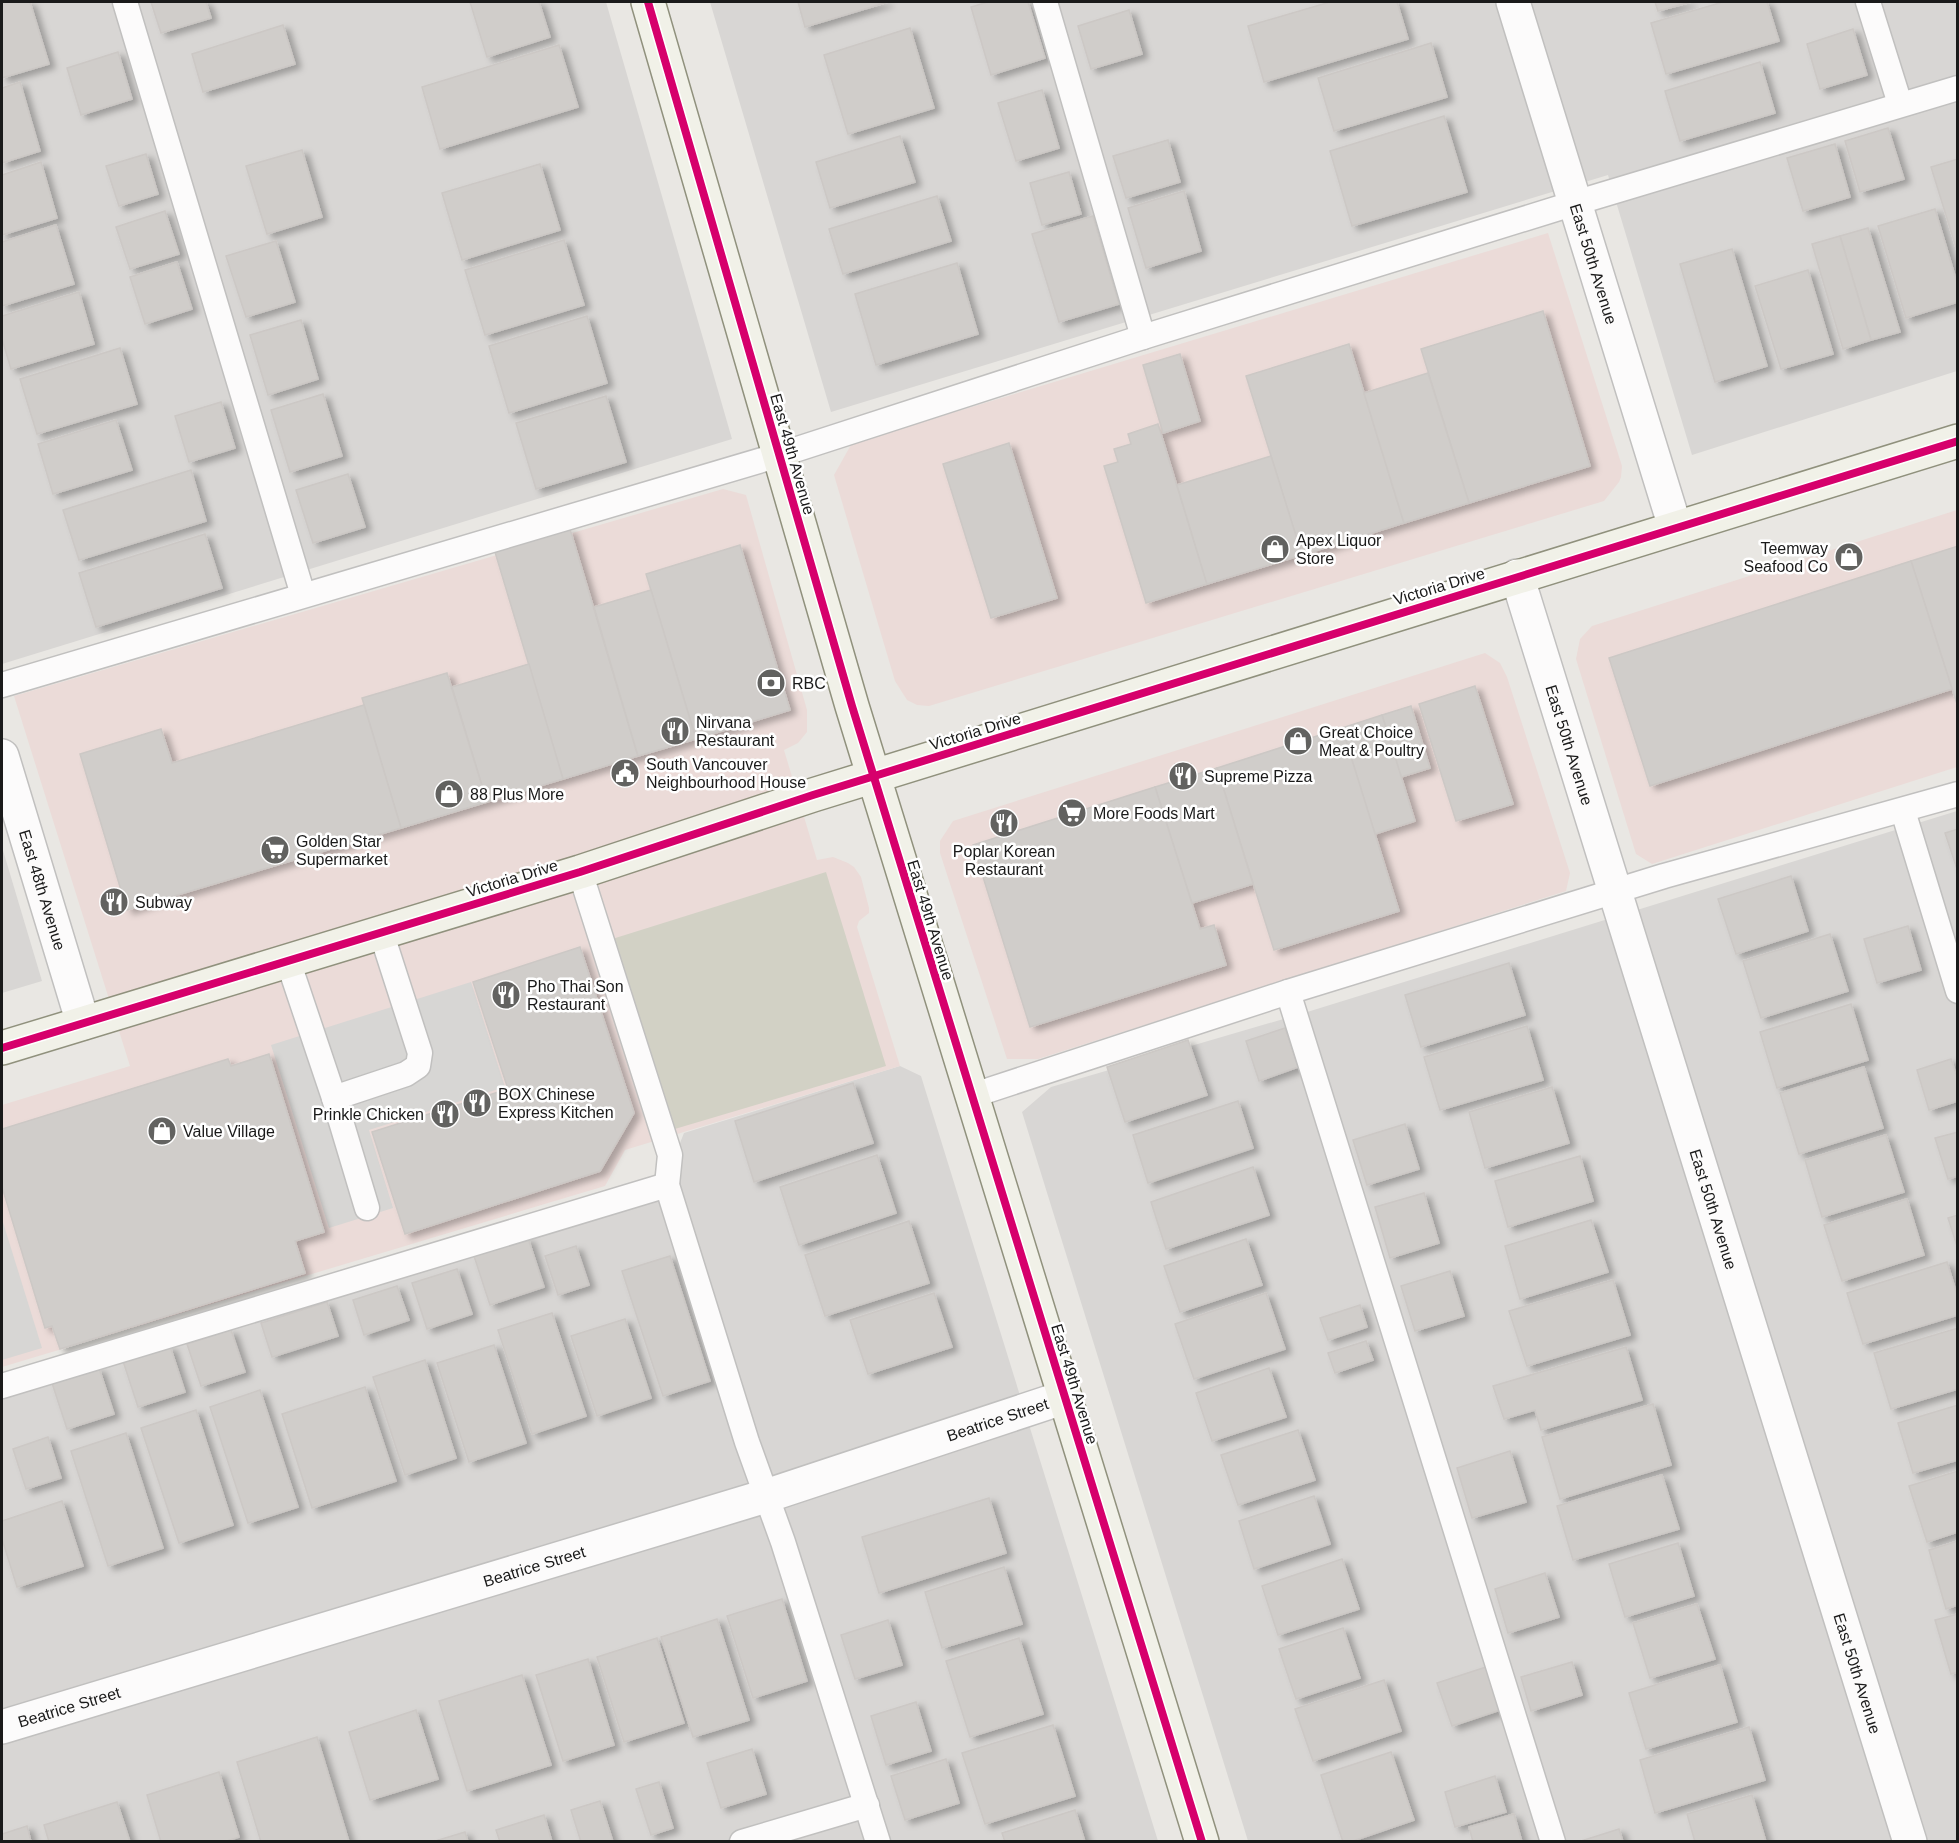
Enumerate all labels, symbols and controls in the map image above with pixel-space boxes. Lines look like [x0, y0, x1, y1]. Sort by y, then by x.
street label: East 50th Avenue [1567, 202, 1620, 326]
street label: East 49th Avenue [767, 392, 818, 517]
place label: Apex Liquor Store [1296, 532, 1382, 567]
shop icon: Apex Liquor Store [1259, 533, 1291, 565]
place label: Teemway Seafood Co [1743, 540, 1828, 575]
shop icon: Teemway Seafood Co [1833, 541, 1865, 573]
street label: Victoria Drive [1391, 564, 1487, 608]
bank icon: RBC [755, 667, 787, 699]
place label: RBC [792, 675, 826, 692]
street label: East 50th Avenue [1542, 683, 1596, 808]
street label: Victoria Drive [927, 709, 1023, 753]
place label: Nirvana Restaurant [696, 714, 775, 749]
restaurant icon: Nirvana Restaurant [659, 715, 691, 747]
place label: Great Choice Meat & Poultry [1319, 724, 1424, 759]
shop icon: Great Choice Meat & Poultry [1282, 725, 1314, 757]
place label: South Vancouver Neighbourhood House [646, 756, 806, 791]
public building icon: South Vancouver Neighbourhood House [609, 757, 641, 789]
restaurant icon: Supreme Pizza [1167, 760, 1199, 792]
place label: Supreme Pizza [1204, 768, 1313, 785]
shop icon: 88 Plus More [433, 778, 465, 810]
place label: 88 Plus More [470, 786, 564, 803]
supermarket icon: More Foods Mart [1056, 797, 1088, 829]
place label: More Foods Mart [1093, 805, 1215, 822]
restaurant icon: Poplar Korean Restaurant [988, 807, 1020, 839]
street label: East 48th Avenue [16, 828, 69, 953]
place label: Golden Star Supermarket [296, 833, 388, 868]
supermarket icon: Golden Star Supermarket [259, 834, 291, 866]
place label: Poplar Korean Restaurant [953, 843, 1055, 878]
street label: Victoria Drive [464, 856, 560, 900]
street label: East 49th Avenue [904, 858, 957, 983]
restaurant icon: Subway [98, 886, 130, 918]
place label: Subway [135, 894, 192, 911]
place label: Pho Thai Son Restaurant [527, 978, 624, 1013]
restaurant icon: Pho Thai Son Restaurant [490, 979, 522, 1011]
place label: BOX Chinese Express Kitchen [498, 1086, 614, 1121]
restaurant icon: BOX Chinese Express Kitchen [461, 1087, 493, 1119]
restaurant icon: Prinkle Chicken [429, 1098, 461, 1130]
place label: Prinkle Chicken [313, 1106, 424, 1123]
shop icon: Value Village [146, 1115, 178, 1147]
place label: Value Village [183, 1123, 275, 1140]
street label: East 50th Avenue [1686, 1147, 1740, 1272]
street label: East 49th Avenue [1048, 1322, 1101, 1447]
street label: Beatrice Street [945, 1395, 1051, 1445]
street label: Beatrice Street [481, 1543, 588, 1590]
street label: East 50th Avenue [1830, 1611, 1884, 1736]
street label: Beatrice Street [16, 1684, 123, 1731]

